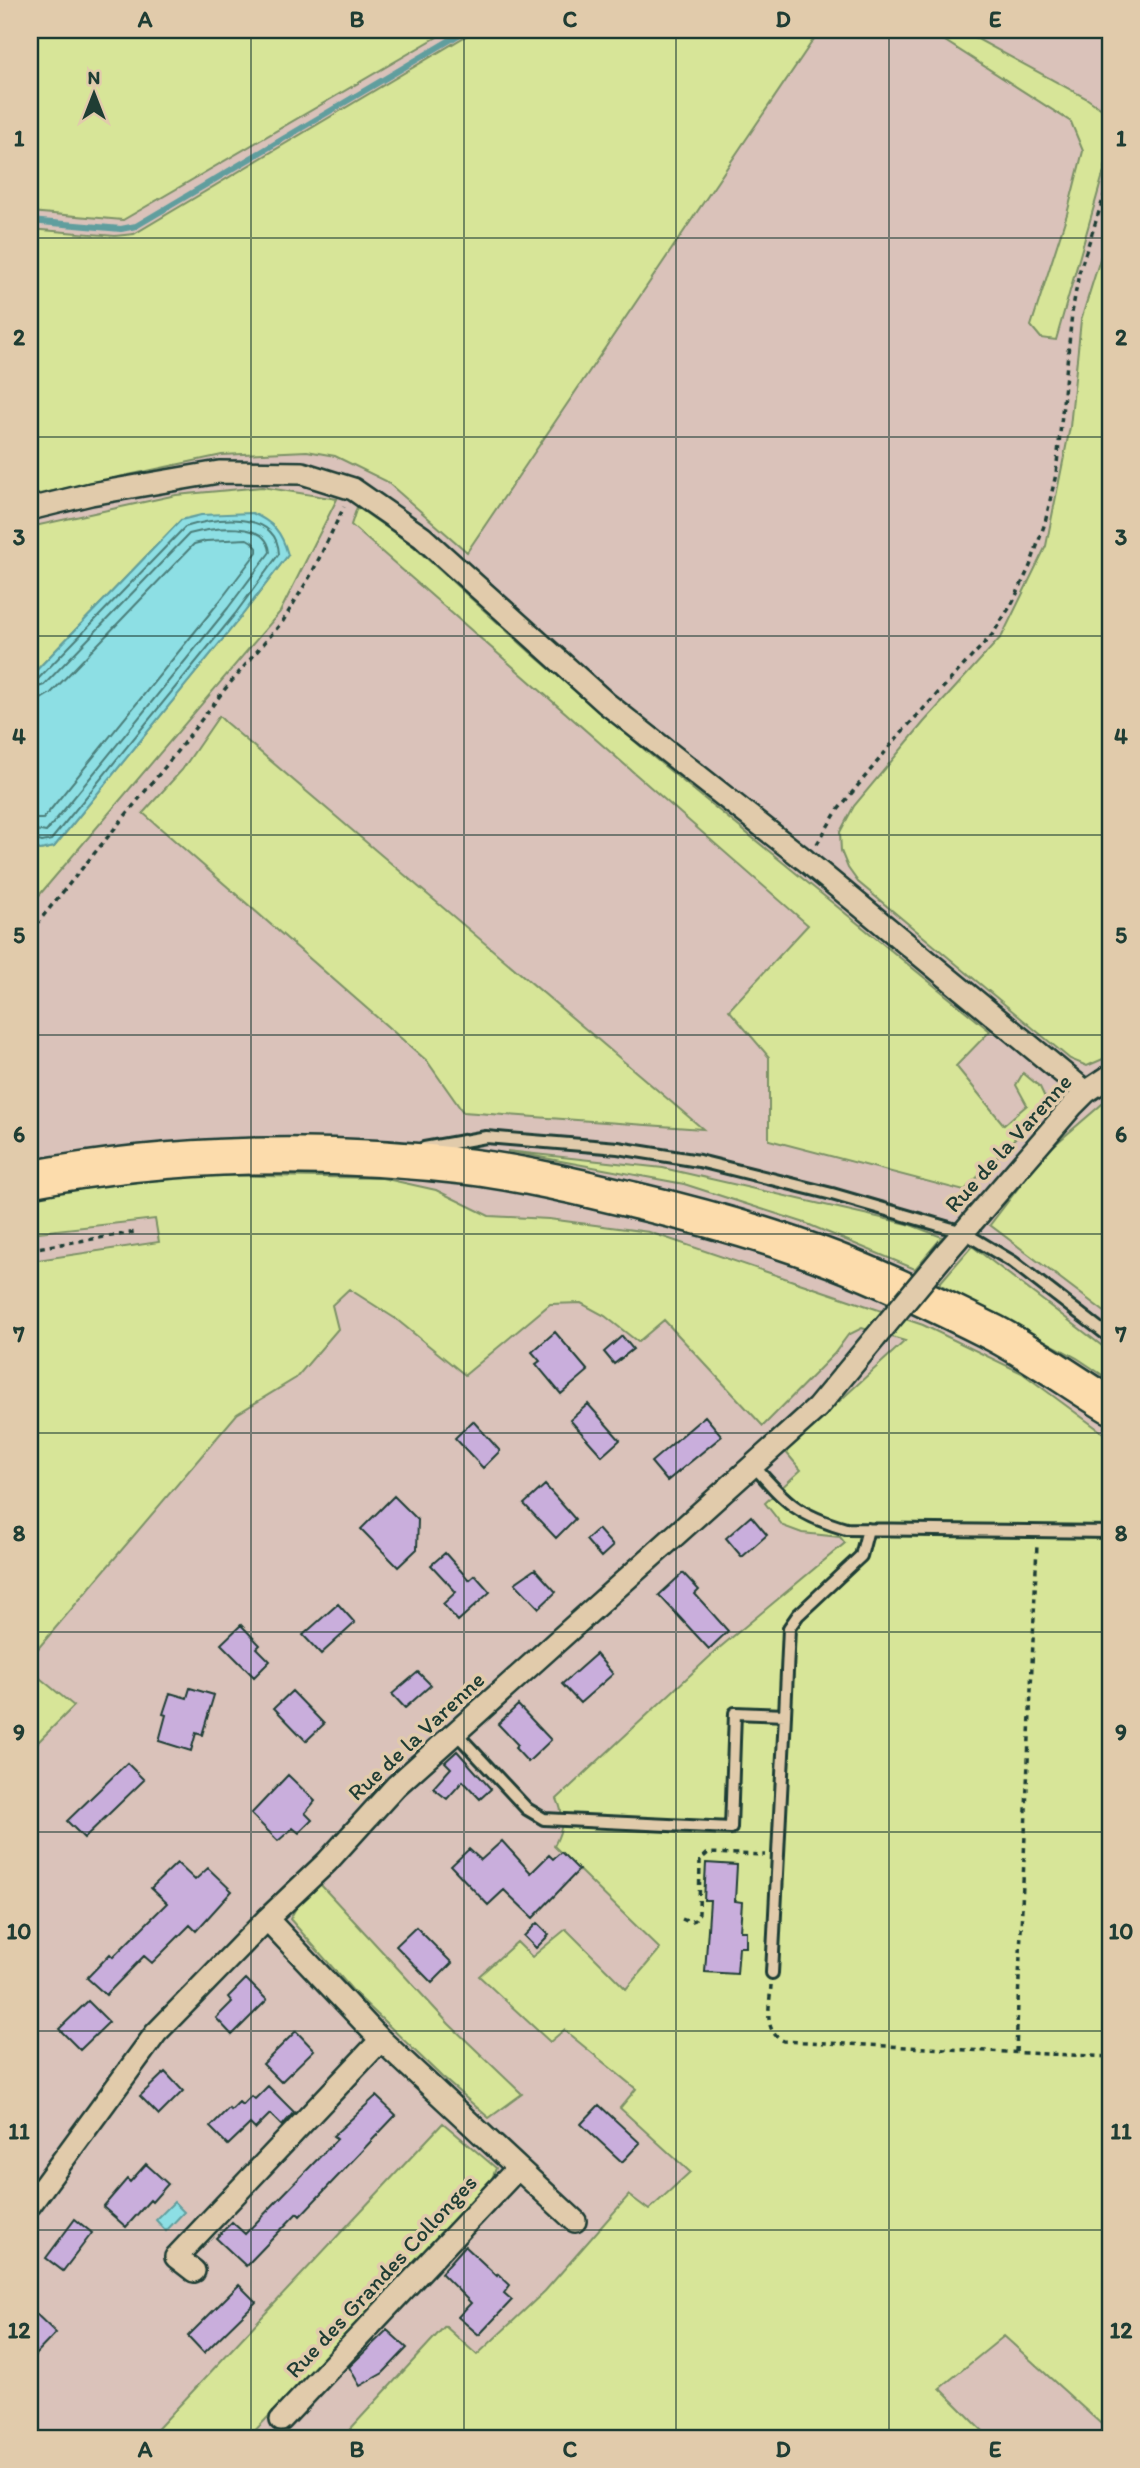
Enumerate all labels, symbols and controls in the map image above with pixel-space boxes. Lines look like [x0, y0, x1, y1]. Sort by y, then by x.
text: A [137, 5, 153, 33]
text: B [350, 5, 365, 33]
text: C [563, 5, 578, 33]
text: D [775, 5, 791, 33]
text: E [989, 5, 1002, 33]
north arrow [60, 60, 130, 130]
text: N [88, 66, 100, 89]
text: 1 [14, 124, 25, 152]
text: 1 [1116, 124, 1127, 152]
text: 2 [13, 323, 26, 351]
text: 2 [1115, 323, 1128, 351]
text: 3 [13, 523, 26, 551]
text: 3 [1115, 523, 1128, 551]
text: 4 [12, 722, 26, 750]
text: 4 [1114, 722, 1128, 750]
text: 5 [13, 921, 25, 949]
text: 5 [1115, 921, 1127, 949]
street label: Rue de la Varenne [938, 1068, 1078, 1218]
text: 6 [13, 1120, 25, 1148]
text: 6 [1115, 1120, 1127, 1148]
text: 7 [12, 1320, 25, 1348]
text: 7 [1114, 1320, 1127, 1348]
text: 8 [13, 1519, 26, 1547]
text: 8 [1115, 1519, 1128, 1547]
street label: Rue de la Varenne [342, 1666, 490, 1806]
text: 9 [13, 1718, 25, 1746]
text: 9 [1115, 1718, 1127, 1746]
text: 10 [7, 1917, 31, 1945]
text: 10 [1109, 1917, 1133, 1945]
text: 11 [8, 2117, 30, 2145]
text: 11 [1110, 2117, 1132, 2145]
street label: Rue des Grandes Collonges [279, 2168, 483, 2384]
text: 12 [8, 2316, 31, 2344]
text: 12 [1110, 2316, 1133, 2344]
text: A [137, 2435, 153, 2463]
text: B [350, 2435, 365, 2463]
text: C [563, 2435, 578, 2463]
text: D [775, 2435, 791, 2463]
text: E [989, 2435, 1002, 2463]

